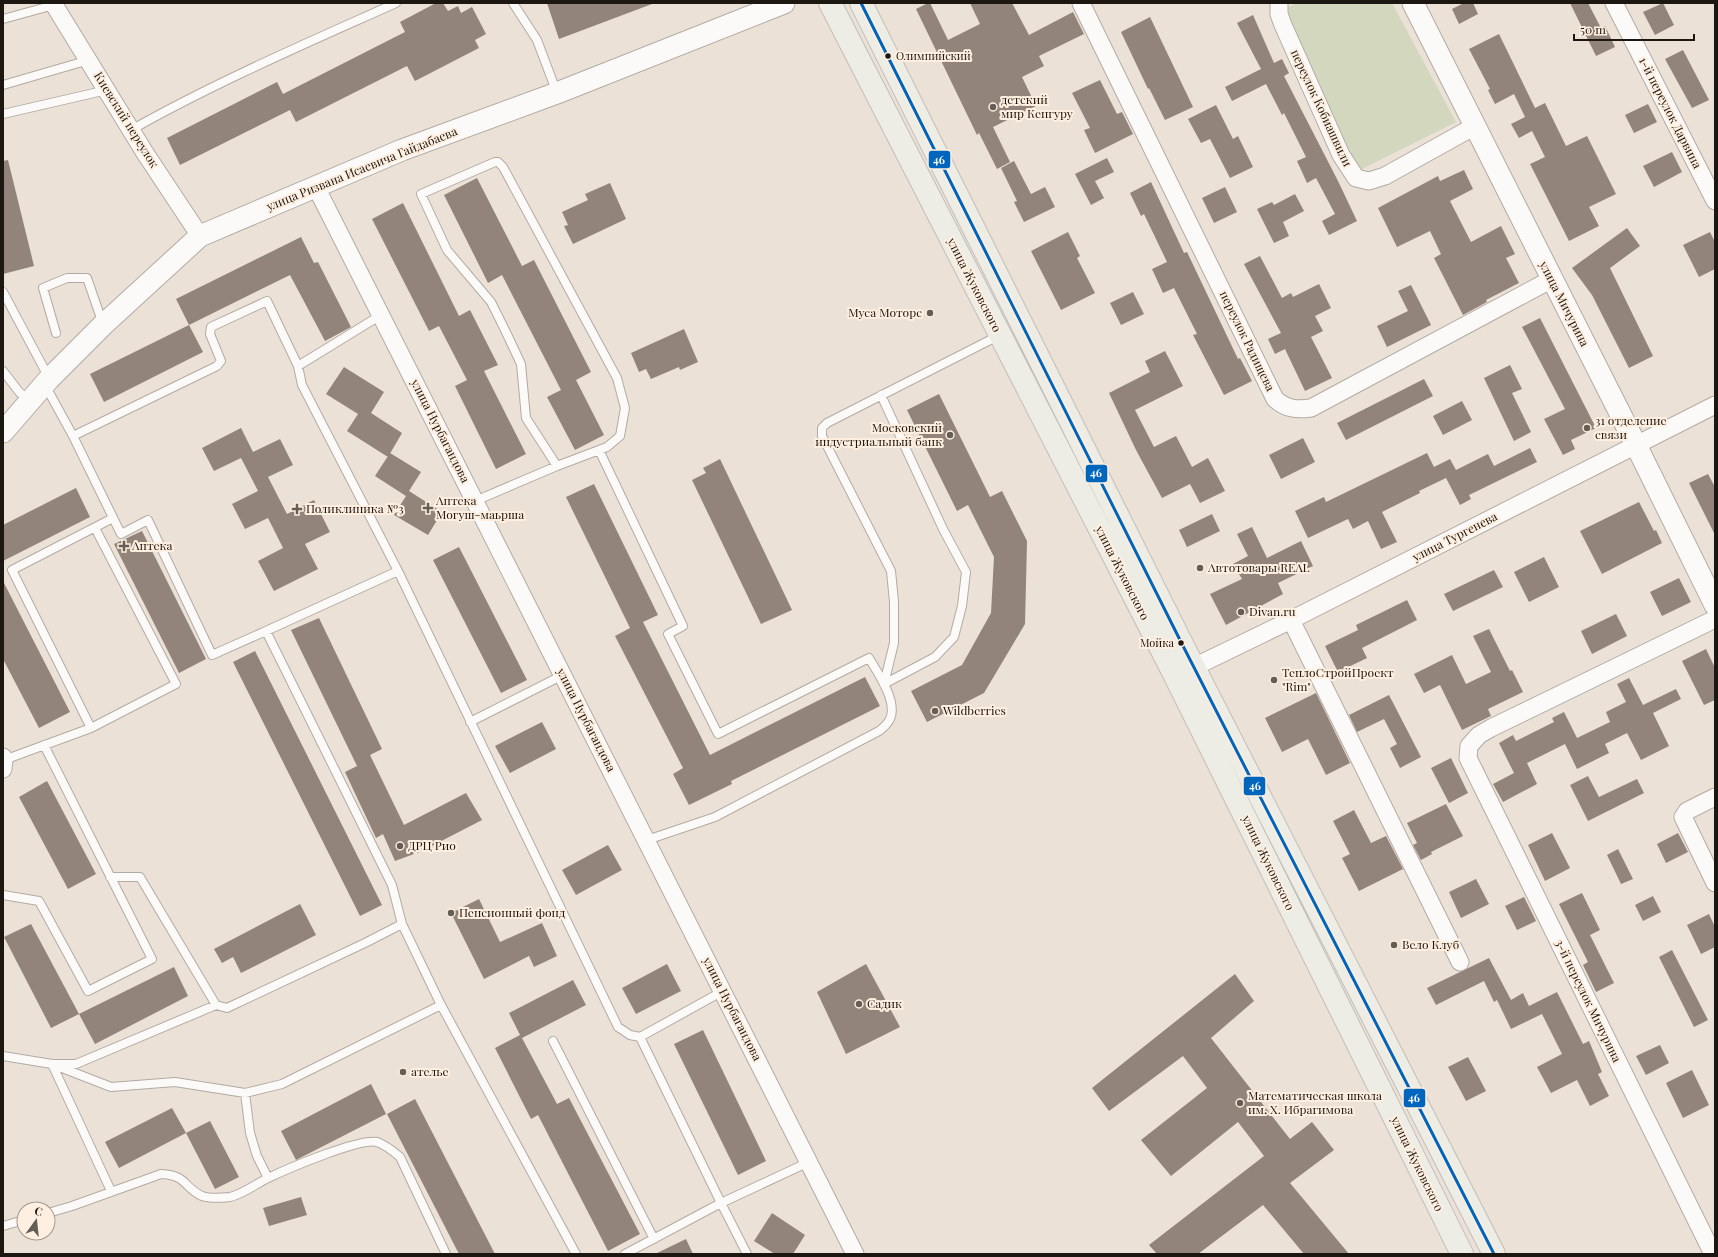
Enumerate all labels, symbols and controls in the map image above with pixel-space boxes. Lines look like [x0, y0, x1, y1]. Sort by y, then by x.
scale bar [1574, 16, 1694, 42]
text: 50 m [1580, 21, 1606, 37]
street label: переулок Кобиашвили [1288, 46, 1356, 169]
place label: Олимпийский [896, 48, 971, 63]
marker: Олимпийский [883, 51, 893, 61]
street label: 1-й переулок Дарвина [1636, 54, 1706, 171]
street label: Киевский переулок [91, 68, 163, 171]
place label: детский мир Кенгуру [1001, 91, 1073, 121]
marker: детский мир Кенгуру [988, 102, 998, 112]
street label: улица Ризвана Исаевича Гайдабаева [263, 122, 459, 214]
line badge: 46 [928, 150, 951, 169]
text: 46 [933, 152, 945, 167]
street label: улица Жуковского [944, 234, 1006, 335]
street label: улица Мичурина [1536, 257, 1593, 349]
street label: переулок Радищева [1217, 288, 1279, 393]
place label: Муса Моторс [848, 304, 922, 320]
marker: Муса Моторс [925, 308, 935, 318]
street label: улица Нурбагандова [407, 375, 474, 485]
place label: 31 отделение связи [1595, 412, 1667, 442]
place label: Московский индустриальный банк [815, 419, 942, 449]
marker: 31 отделение связи [1582, 423, 1592, 433]
marker: Московский индустриальный банк [945, 430, 955, 440]
line badge: 46 [1085, 464, 1108, 483]
text: 46 [1090, 465, 1102, 480]
place label: Аптека Могуш-маьрша [435, 492, 524, 522]
place label: Поликлиника №3 [306, 500, 404, 516]
marker: Поликлиника №3 [291, 503, 303, 515]
marker: Аптека Могуш-маьрша [423, 503, 433, 513]
street label: улица Тургенева [1408, 508, 1500, 565]
street label: улица Жуковского [1092, 522, 1154, 623]
place label: Аптека [131, 537, 172, 553]
marker: Аптека [119, 541, 129, 551]
place label: Автотовары REAL [1207, 559, 1310, 575]
marker: Автотовары REAL [1195, 563, 1205, 573]
place label: Divan.ru [1249, 603, 1295, 619]
marker: Divan.ru [1236, 607, 1246, 617]
place label: Мойка [1140, 635, 1175, 650]
marker: Мойка [1176, 638, 1186, 648]
street label: улица Нурбагандова [553, 664, 620, 774]
place label: ТеплоСтройПроект "Rim" [1282, 664, 1394, 694]
marker: ТеплоСтройПроект "Rim" [1269, 675, 1279, 685]
place label: Wildberries [942, 702, 1006, 718]
marker: Wildberries [930, 706, 940, 716]
line badge: 46 [1243, 776, 1266, 796]
text: 46 [1249, 778, 1261, 793]
street label: улица Жуковского [1239, 812, 1299, 913]
place label: ДРЦ Рио [408, 837, 456, 853]
marker: ДРЦ Рио [395, 841, 405, 851]
place label: Пенсионный фонд [459, 904, 566, 920]
marker: Пенсионный фонд [446, 908, 456, 918]
place label: Вело Клуб [1402, 936, 1460, 952]
street label: 3-й переулок Мичурина [1552, 936, 1626, 1065]
marker: Вело Клуб [1389, 940, 1399, 950]
street label: улица Нурбагандова [699, 953, 766, 1063]
place label: Садик [867, 995, 902, 1011]
marker: Садик [854, 999, 864, 1009]
place label: ателье [411, 1063, 448, 1079]
marker: ателье [398, 1067, 408, 1077]
place label: Математическая школа им. Х. Ибрагимова [1248, 1087, 1382, 1117]
line badge: 46 [1403, 1088, 1426, 1108]
text: 46 [1408, 1090, 1420, 1105]
marker: Математическая школа им. Х. Ибрагимова [1235, 1098, 1245, 1108]
street label: улица Жуковского [1388, 1113, 1448, 1214]
north arrow [16, 1201, 56, 1241]
text: С [33, 1203, 45, 1219]

